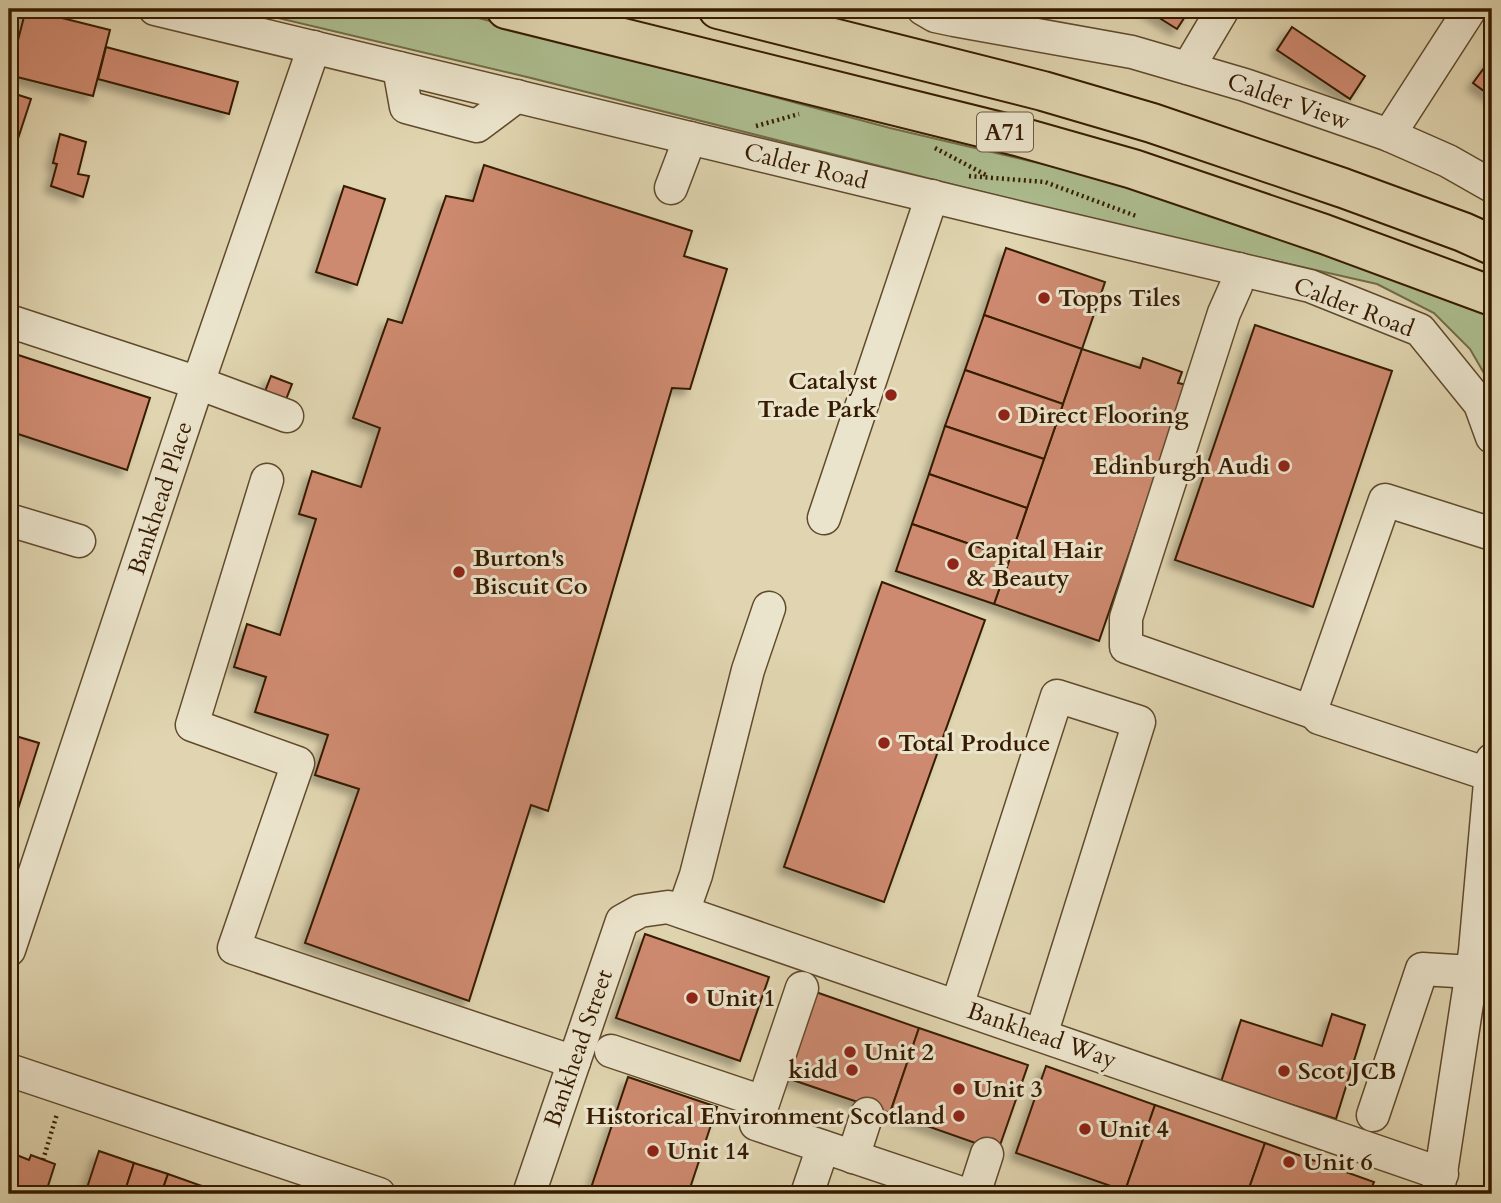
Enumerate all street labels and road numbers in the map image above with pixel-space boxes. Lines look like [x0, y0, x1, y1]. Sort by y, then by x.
street label: Calder View [1223, 65, 1355, 138]
road number: A71 [977, 113, 1033, 152]
street label: Calder Road [741, 135, 871, 198]
street label: Calder Road [1289, 269, 1419, 346]
street label: Bankhead Place [120, 417, 201, 579]
street label: Bankhead Street [536, 965, 621, 1131]
street label: Bankhead Way [963, 994, 1121, 1077]

